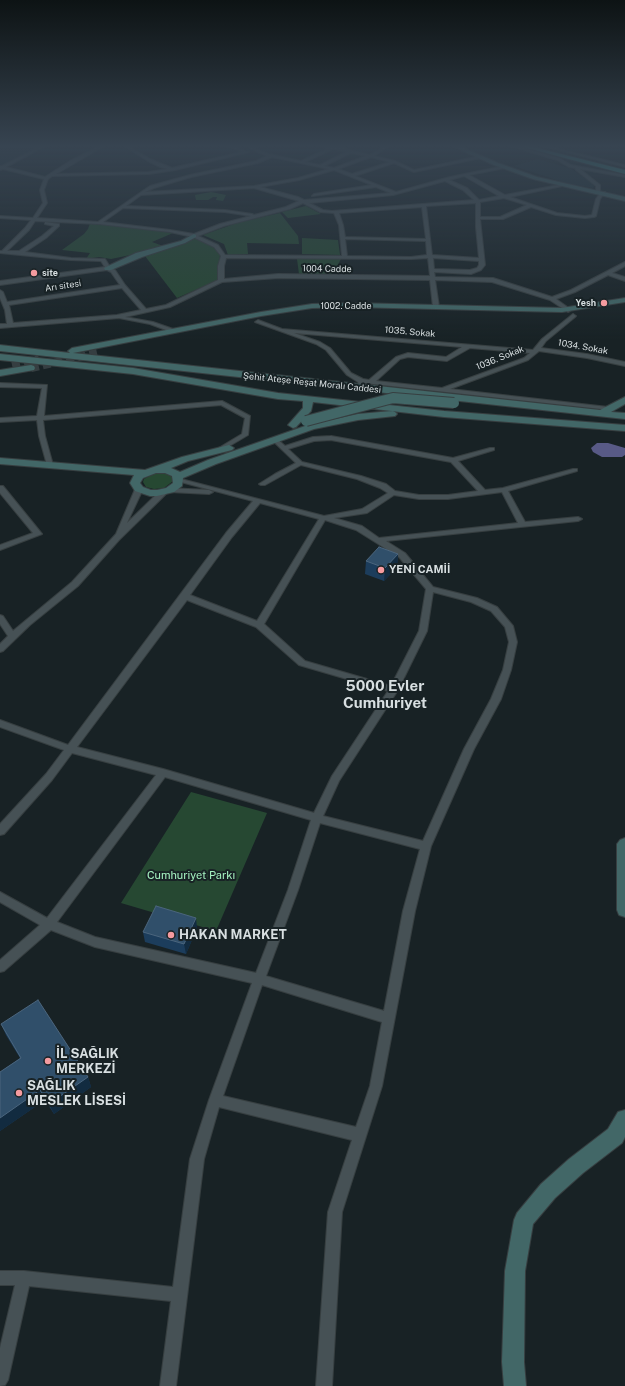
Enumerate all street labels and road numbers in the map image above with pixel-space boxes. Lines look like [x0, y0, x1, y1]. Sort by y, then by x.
street label: 1004 Cadde [302, 263, 352, 275]
street label: Arı sitesi [44, 278, 82, 294]
street label: 1002. Cadde [320, 301, 372, 311]
street label: 1035. Sokak [384, 324, 436, 340]
street label: 1034. Sokak [557, 337, 609, 357]
street label: 1036. Sokak [475, 344, 525, 372]
street label: Şehit Ateşe Reşat Moralı Caddesi [243, 370, 381, 396]

